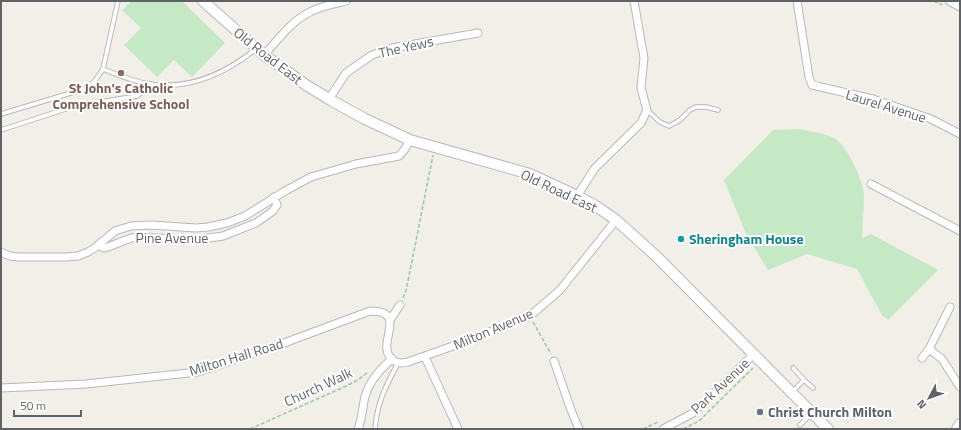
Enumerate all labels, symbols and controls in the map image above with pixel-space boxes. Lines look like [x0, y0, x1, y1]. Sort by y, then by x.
street label: Old Road East [229, 22, 307, 89]
street label: The Yews [376, 30, 435, 63]
marker: St John's Catholic Comprehensive School [116, 68, 126, 78]
place label: St John's Catholic Comprehensive School [53, 77, 189, 114]
street label: Laurel Avenue [843, 83, 929, 128]
street label: Old Road East [517, 164, 601, 218]
street label: Pine Avenue [136, 227, 208, 248]
place label: Sheringham House [689, 228, 804, 249]
marker: Sheringham House [676, 234, 686, 244]
street label: Milton Avenue [450, 302, 536, 355]
street label: Milton Hall Road [186, 332, 285, 381]
street label: Park Avenue [686, 353, 754, 418]
street label: Church Walk [280, 361, 356, 412]
north arrow [909, 378, 949, 418]
scale bar [14, 392, 81, 418]
text: 50 m [20, 396, 46, 415]
text: N [913, 396, 930, 413]
place label: Christ Church Milton [768, 401, 892, 422]
marker: Christ Church Milton [755, 407, 765, 417]

